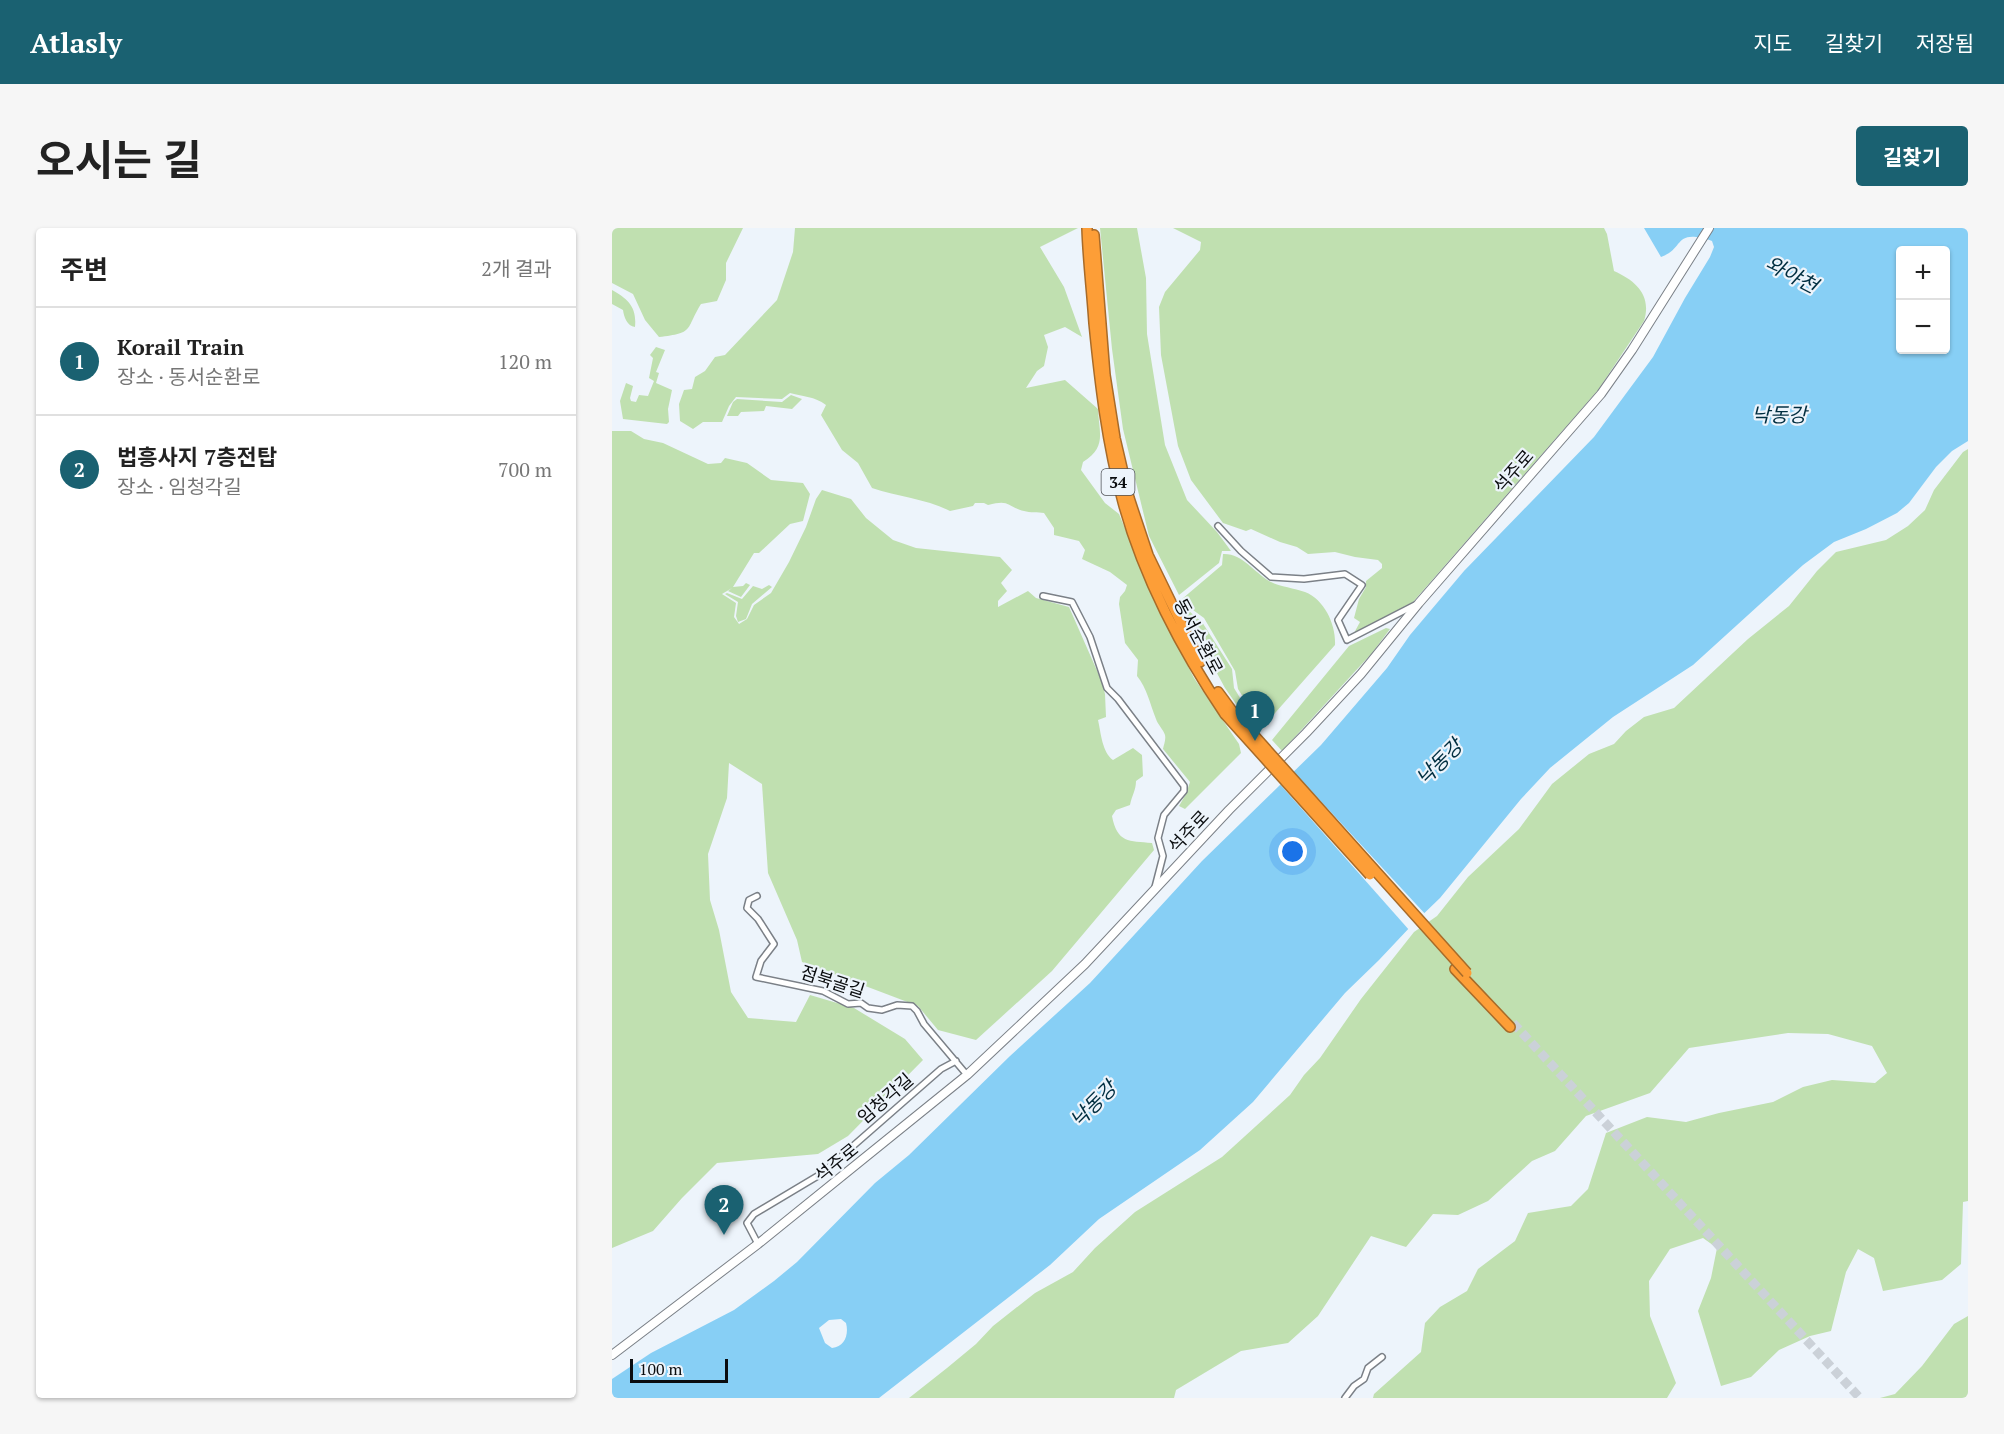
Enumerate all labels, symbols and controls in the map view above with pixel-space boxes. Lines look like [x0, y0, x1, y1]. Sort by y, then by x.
text: Atlasly [30, 24, 122, 61]
text: 지도 [1753, 29, 1792, 57]
text: 길찾기 [1825, 29, 1883, 57]
text: 저장됨 [1916, 29, 1974, 57]
button: 길찾기 [1856, 126, 1968, 186]
text: 오시는 길 [36, 131, 202, 187]
map controls [1896, 246, 1950, 354]
button: + [1896, 246, 1950, 300]
water label: 와야천 [1761, 249, 1825, 300]
text: 주변 [60, 252, 108, 286]
text: 2개 결과 [481, 255, 552, 282]
button: − [1896, 300, 1950, 354]
text: Korail Train [117, 332, 244, 361]
text: 1 [74, 348, 85, 375]
text: 120 m [498, 348, 552, 375]
text: 장소 · 동서순환로 [117, 363, 260, 390]
water label: 낙동강 [1751, 401, 1809, 428]
text: 법흥사지 7층전탑 [117, 442, 277, 471]
street label: 석주로 [1488, 444, 1538, 498]
text: 2 [74, 456, 85, 483]
text: 700 m [498, 456, 552, 483]
road number: 34 [1102, 469, 1134, 495]
text: 장소 · 임청각길 [117, 473, 242, 500]
street label: 동서순환로 [1169, 594, 1229, 678]
pin: 1 [1236, 692, 1274, 741]
water label: 낙동강 [1410, 731, 1470, 791]
street label: 석주로 [1162, 805, 1214, 857]
your location [1278, 837, 1307, 866]
street label: 점북골길 [798, 959, 868, 1003]
street label: 임청각길 [852, 1067, 918, 1129]
water label: 낙동강 [1064, 1073, 1124, 1133]
street label: 석주로 [809, 1137, 863, 1187]
pin: 2 [704, 1186, 744, 1235]
scale bar [630, 1356, 728, 1384]
text: 100 m [639, 1358, 682, 1380]

